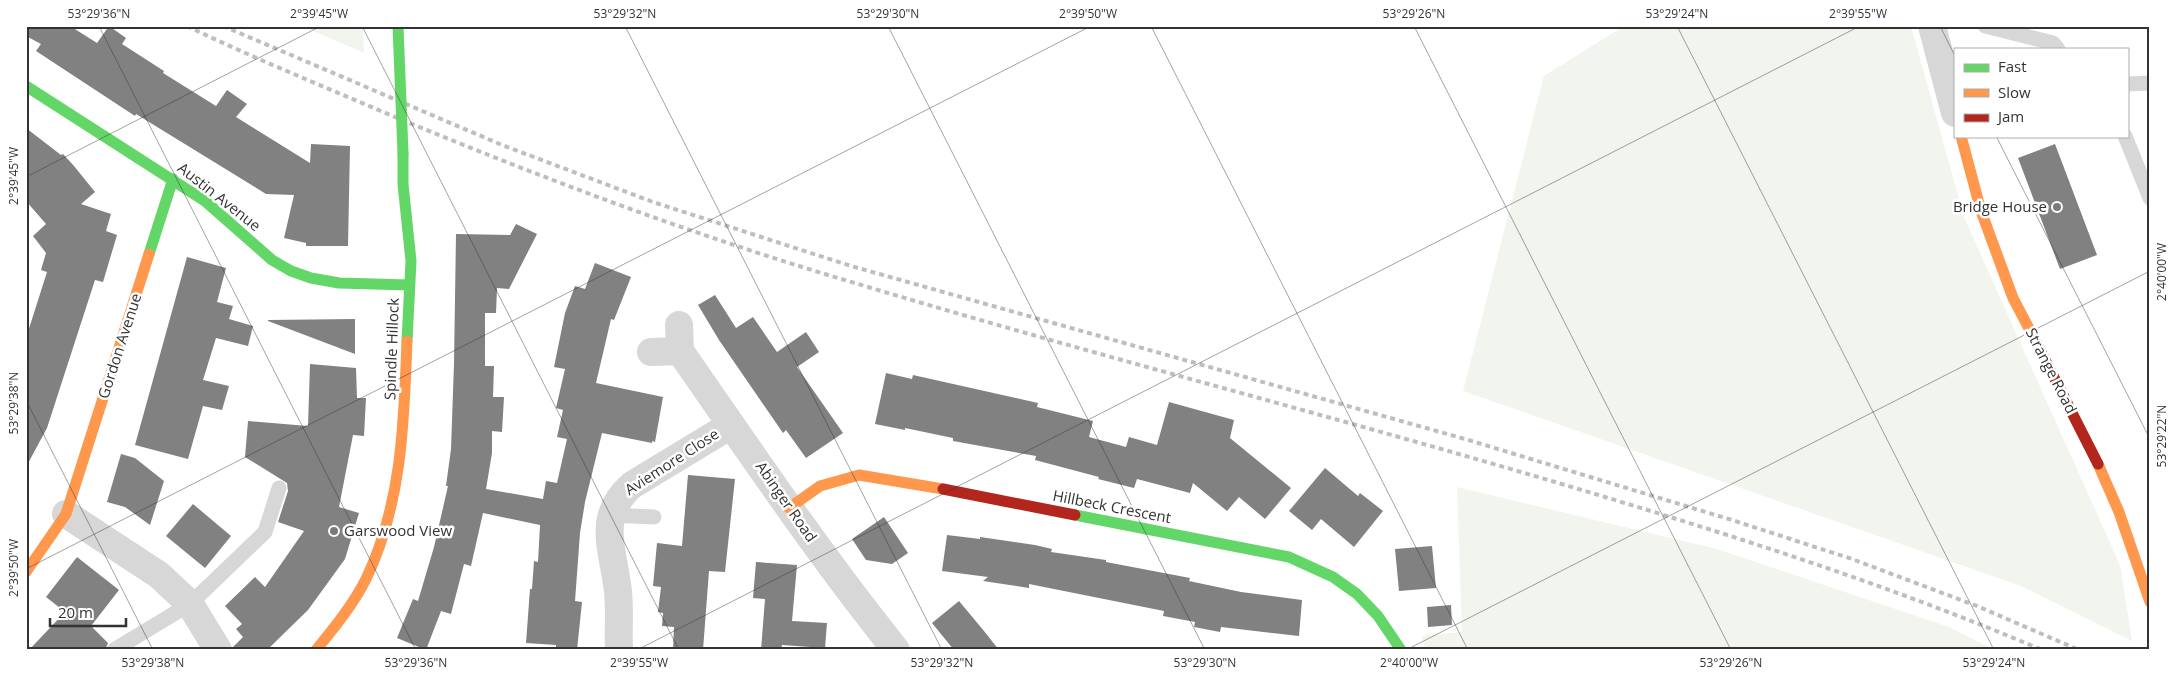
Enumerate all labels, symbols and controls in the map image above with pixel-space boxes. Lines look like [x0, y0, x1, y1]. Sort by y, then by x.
text: 53°29'36"N [68, 5, 130, 22]
text: 2°39'45"W [290, 5, 348, 22]
text: 53°29'32"N [594, 5, 656, 22]
text: 53°29'30"N [857, 5, 919, 22]
text: 2°39'50"W [1059, 5, 1117, 22]
text: 53°29'26"N [1383, 5, 1445, 22]
text: 53°29'24"N [1646, 5, 1708, 22]
text: 2°39'55"W [1829, 5, 1887, 22]
legend [1954, 48, 2128, 138]
text: Fast [1998, 56, 2027, 76]
text: Slow [1998, 82, 2031, 102]
text: Jam [1996, 106, 2024, 126]
text: 2°39'45"W [5, 147, 22, 205]
street label: Austin Avenue [174, 157, 265, 235]
place label: Bridge House [1953, 196, 2047, 216]
marker: Bridge House [2051, 201, 2063, 213]
text: 2°40'00"W [2153, 243, 2170, 301]
street label: Gordon Avenue [93, 290, 145, 401]
street label: Spindle Hillock [379, 297, 403, 400]
street label: Strange Road [2022, 324, 2082, 417]
text: 53°29'38"N [5, 372, 22, 434]
text: 53°29'22"N [2153, 405, 2170, 467]
street label: Aviemore Close [621, 423, 722, 499]
street label: Abinger Road [752, 457, 822, 546]
street label: Hillbeck Crescent [1051, 485, 1173, 527]
place label: Garswood View [344, 520, 452, 540]
marker: Garswood View [328, 525, 340, 537]
text: 2°39'50"W [5, 539, 22, 597]
scale bar [50, 596, 126, 628]
text: 20 m [58, 602, 93, 622]
text: 53°29'38"N [122, 654, 184, 671]
text: 53°29'36"N [385, 654, 447, 671]
text: 2°39'55"W [610, 654, 668, 671]
text: 53°29'32"N [911, 654, 973, 671]
text: 53°29'30"N [1174, 654, 1236, 671]
text: 2°40'00"W [1380, 654, 1438, 671]
text: 53°29'26"N [1700, 654, 1762, 671]
text: 53°29'24"N [1963, 654, 2025, 671]

